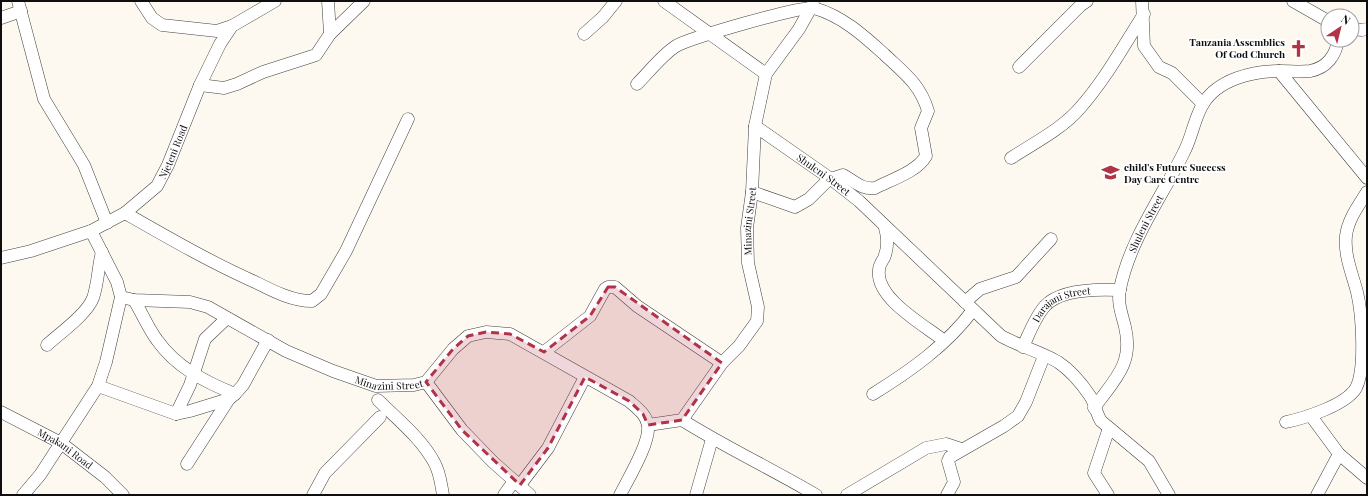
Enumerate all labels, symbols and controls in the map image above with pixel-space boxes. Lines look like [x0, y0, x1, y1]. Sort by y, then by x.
north arrow [1320, 8, 1360, 48]
text: N [1338, 11, 1354, 28]
place label: Tanzania Assemblies Of God Church [1189, 35, 1285, 61]
church icon: Tanzania Assemblies Of God Church [1288, 38, 1308, 58]
street label: Njeteni Road [155, 123, 190, 181]
street label: Shuleni Street [794, 150, 854, 199]
place label: child's Future Success Day Care Centre [1124, 160, 1226, 186]
school or university icon: child's Future Success Day Care Centre [1101, 163, 1121, 183]
street label: Minazini Street [740, 186, 759, 256]
street label: Shuleni Street [1125, 192, 1167, 255]
street label: Darajani Street [1029, 283, 1091, 325]
street label: Minazini Street [353, 372, 425, 393]
street label: Mpakani Road [35, 425, 96, 472]

